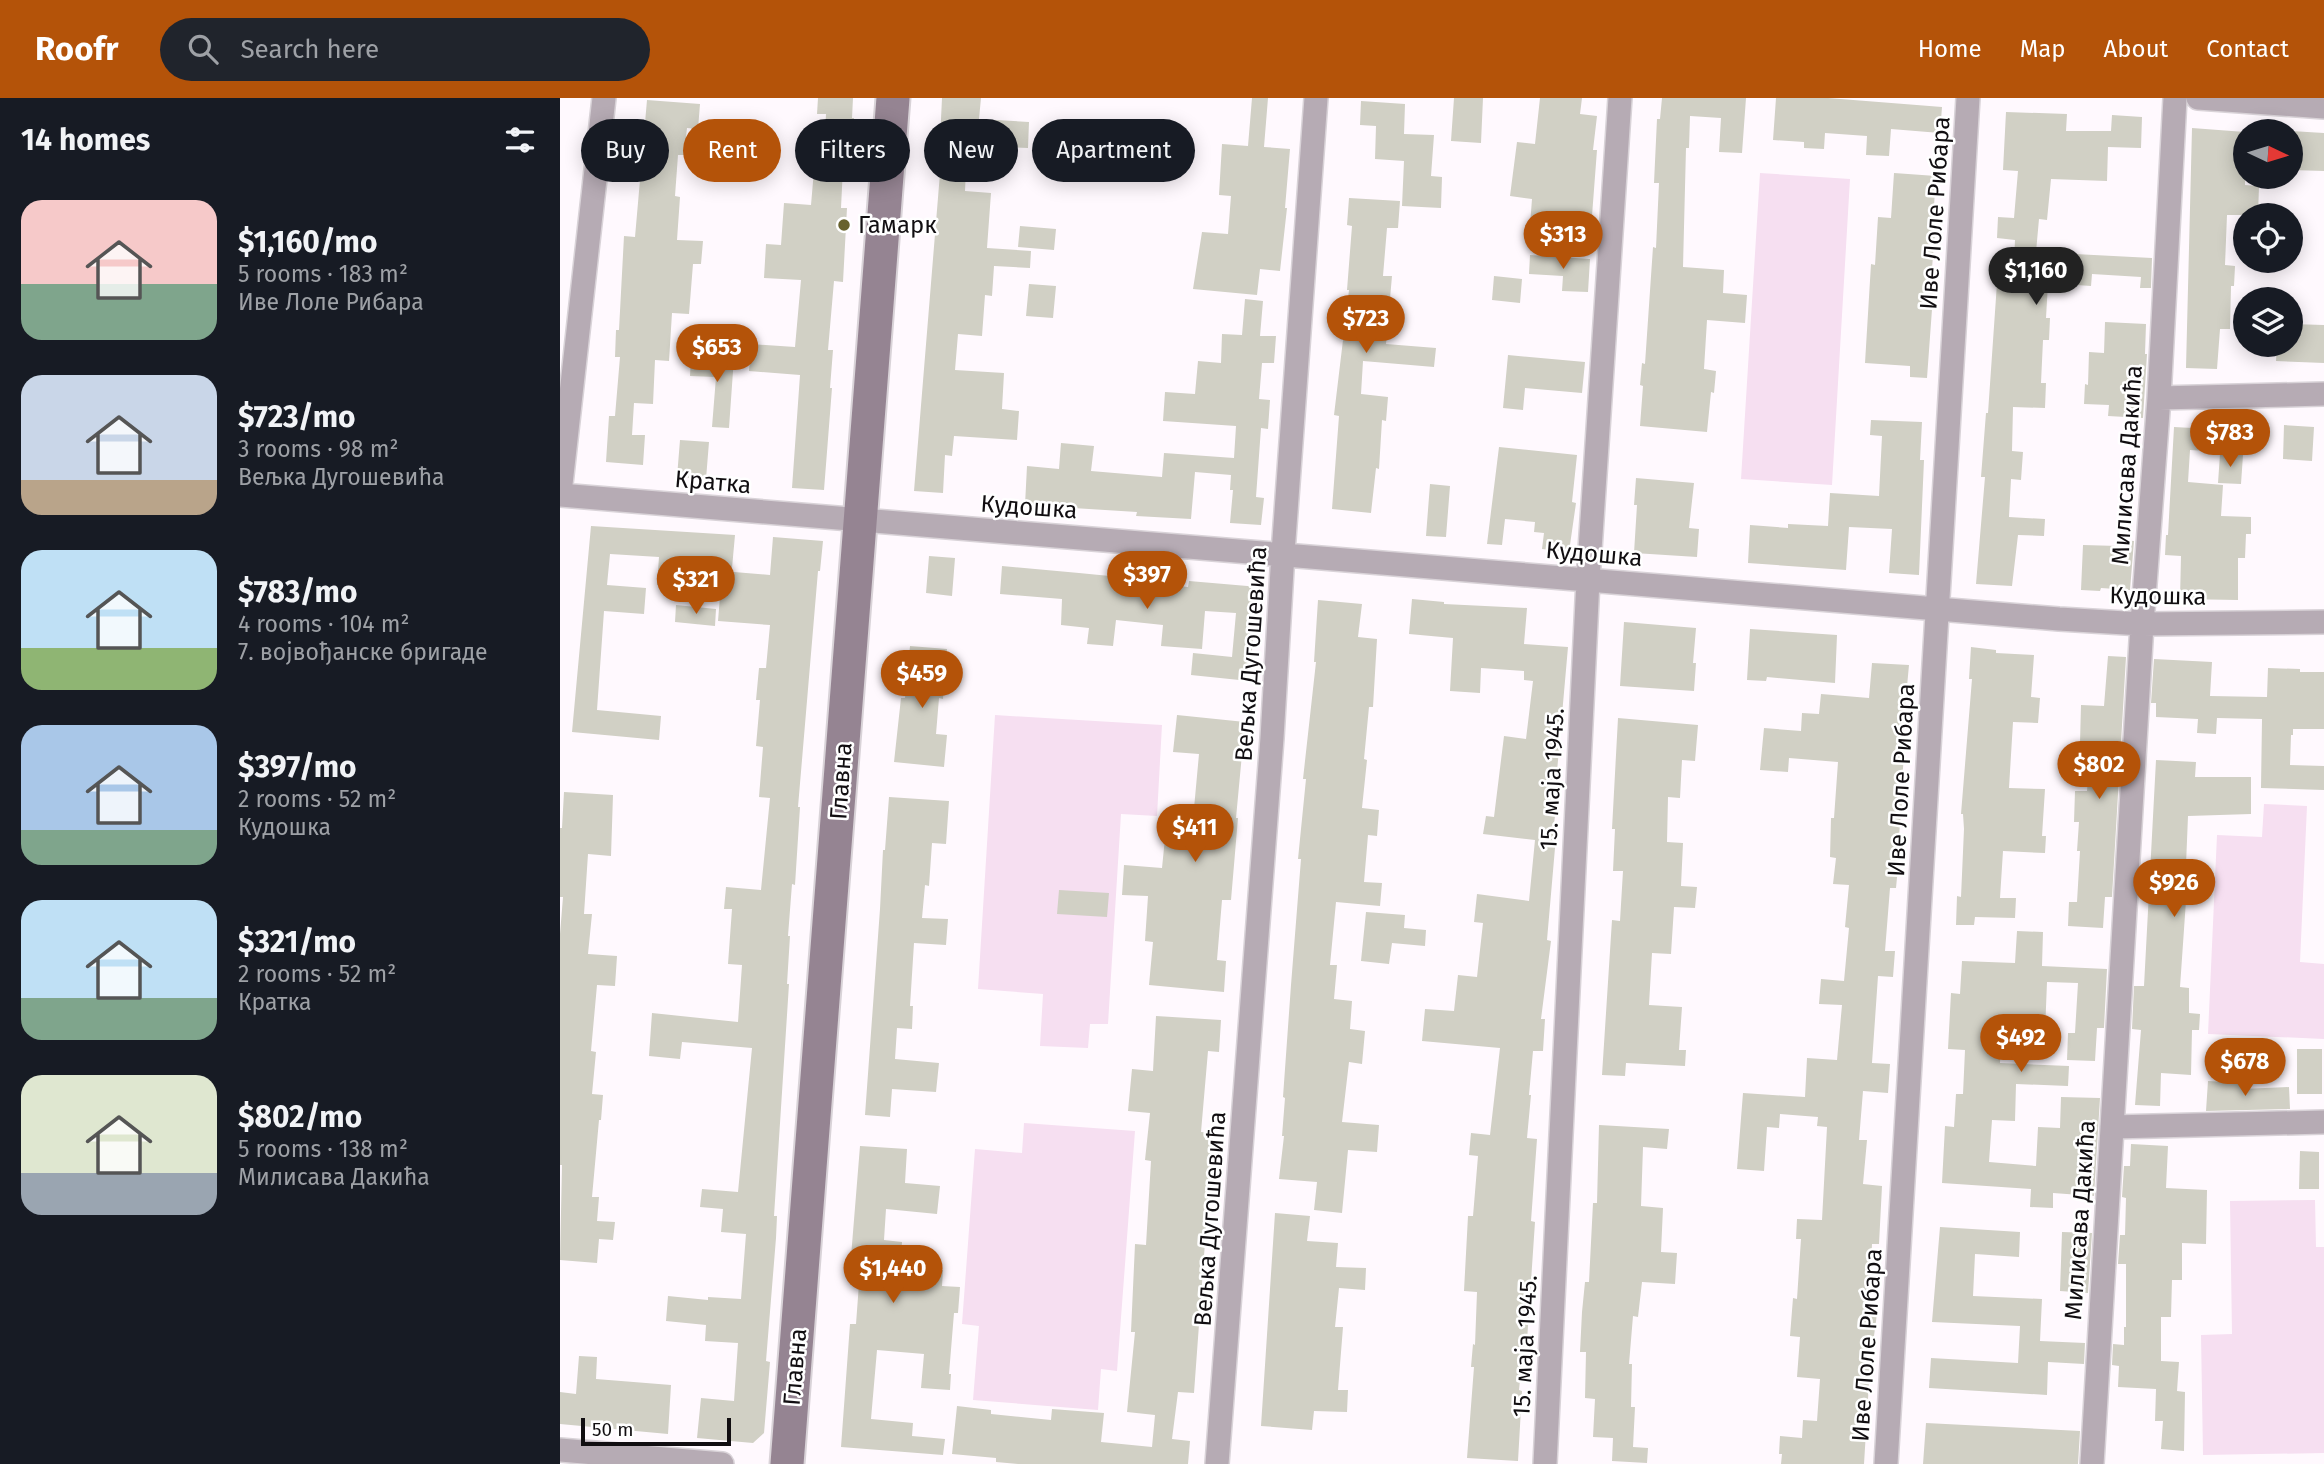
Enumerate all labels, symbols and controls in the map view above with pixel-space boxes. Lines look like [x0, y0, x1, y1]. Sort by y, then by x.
search box [160, 18, 650, 81]
text: Roofr [35, 29, 118, 69]
icon: search [184, 30, 222, 68]
text: Search here [240, 34, 379, 65]
text: Home [1918, 35, 1982, 63]
text: Map [2020, 35, 2066, 63]
text: About [2104, 35, 2168, 63]
text: Contact [2206, 35, 2289, 63]
street label: Иве Лоле Рибара [1914, 115, 1956, 311]
chip: Buy [581, 119, 669, 182]
chip: Rent [683, 119, 781, 182]
chip: Filters [795, 119, 910, 182]
chip: New [924, 119, 1018, 182]
chip: Apartment [1032, 119, 1195, 182]
north arrow [2233, 119, 2303, 189]
map controls [2233, 119, 2303, 357]
icon: filters [501, 121, 539, 159]
text: 14 homes [21, 122, 150, 158]
button: locate [2233, 203, 2303, 273]
place label: Гамарк [858, 211, 937, 239]
pin: $313 [1522, 212, 1604, 271]
marker: Гамарк [836, 217, 852, 233]
text: $313 [1540, 220, 1586, 248]
text: $1,160/mo [238, 224, 377, 260]
icon: home [77, 228, 161, 312]
pin: $1,160 [1979, 248, 2093, 307]
text: $1,160 [2005, 256, 2067, 284]
text: 5 rooms · 183 m² [238, 260, 408, 288]
button: layers [2233, 287, 2303, 357]
text: Иве Лоле Рибара [238, 288, 424, 316]
pin: $723 [1325, 296, 1407, 355]
text: $723 [1343, 304, 1389, 332]
pin: $653 [676, 324, 758, 384]
text: $653 [692, 333, 742, 361]
street label: Милисава Дакића [2106, 364, 2148, 566]
text: $723/mo [238, 399, 356, 435]
icon: home [77, 403, 161, 487]
pin: $783 [2189, 410, 2271, 469]
text: $783 [2206, 418, 2254, 446]
text: 3 rooms · 98 m² [238, 435, 398, 463]
text: Вељка Дугошевића [238, 463, 445, 491]
street label: Кратка [674, 465, 752, 499]
street label: Кудошка [980, 490, 1078, 524]
street label: Кудошка [1544, 536, 1644, 572]
street label: Вељка Дугошевића [1230, 546, 1272, 762]
pin: $397 [1106, 552, 1188, 611]
pin: $321 [655, 556, 737, 616]
text: $397 [1123, 560, 1171, 588]
text: $321 [673, 565, 719, 593]
text: $783/mo [238, 574, 357, 610]
icon: home [77, 578, 161, 662]
street label: Кудошка [2109, 581, 2207, 611]
text: 4 rooms · 104 m² [238, 610, 409, 638]
text: 7. војвођанске бригаде [238, 638, 488, 666]
pin: $459 [881, 650, 963, 710]
text: $459 [897, 659, 947, 687]
street label: Иве Лоле Рибара [1882, 683, 1920, 877]
street label: 15. маја 1945. [1534, 707, 1570, 851]
street label: Главна [824, 741, 858, 821]
pin: $802 [2058, 742, 2140, 801]
text: $397/mo [238, 749, 357, 785]
text: $802 [2073, 750, 2125, 778]
icon: home [77, 753, 161, 837]
text: 2 rooms · 52 m² [238, 785, 396, 813]
pin: $411 [1154, 804, 1236, 864]
text: Кудошка [238, 813, 331, 841]
text: $411 [1173, 813, 1217, 841]
pin: $926 [2133, 860, 2215, 919]
text: $926 [2149, 868, 2199, 896]
text: $321/mo [238, 924, 356, 960]
icon: home [77, 928, 161, 1012]
text: 2 rooms · 52 m² [238, 960, 396, 988]
text: Кратка [238, 988, 312, 1016]
pin: $492 [1980, 1014, 2062, 1074]
text: $492 [1996, 1023, 2046, 1051]
pin: $678 [2204, 1038, 2286, 1098]
text: $678 [2221, 1047, 2269, 1075]
text: $802/mo [238, 1099, 362, 1135]
icon: home [77, 1103, 161, 1187]
street label: Вељка Дугошевића [1189, 1111, 1231, 1327]
street label: Милисава Дакића [2059, 1119, 2101, 1321]
text: 5 rooms · 138 m² [238, 1135, 408, 1163]
text: Милисава Дакића [238, 1163, 430, 1191]
pin: $1,440 [836, 1246, 950, 1305]
street label: Иве Лоле Рибара [1846, 1247, 1888, 1443]
text: $1,440 [860, 1254, 926, 1282]
street label: 15. маја 1945. [1507, 1274, 1543, 1418]
street label: Главна [778, 1327, 812, 1407]
scale bar [581, 1415, 732, 1447]
text: 50 m [592, 1418, 633, 1441]

